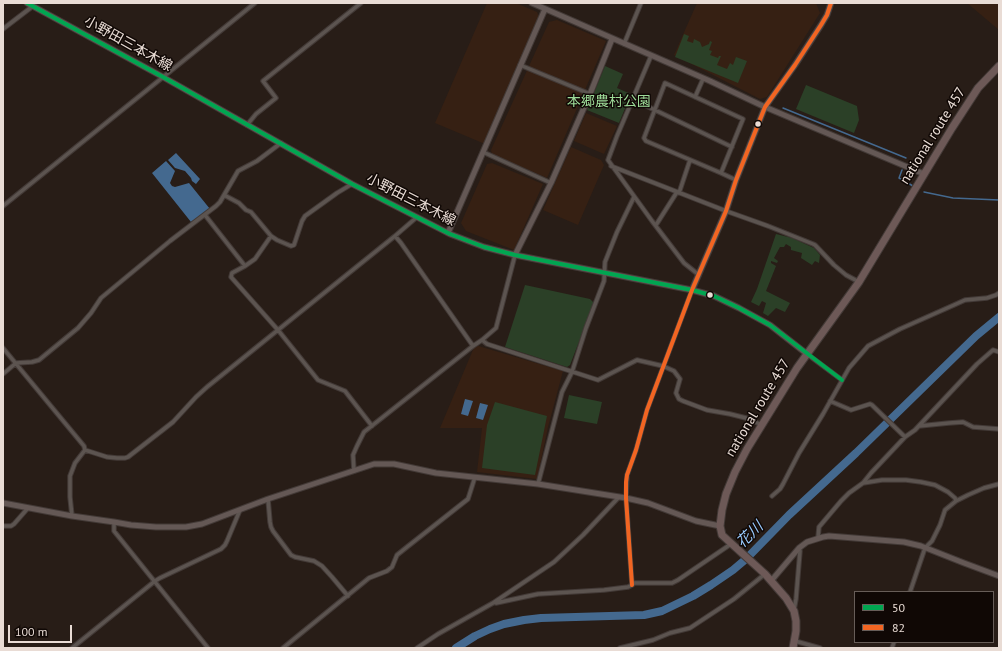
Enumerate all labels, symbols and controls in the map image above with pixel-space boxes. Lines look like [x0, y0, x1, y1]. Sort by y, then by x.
street label: 小野田三本木線 [81, 13, 175, 75]
street label: national route 457 [896, 84, 970, 188]
park label: 本郷農村公園 [567, 94, 651, 110]
unlabelled marker [753, 119, 763, 129]
street label: 小野田三本木線 [364, 170, 458, 230]
unlabelled marker [705, 290, 715, 300]
street label: national route 457 [722, 356, 794, 460]
water label: 花川 [733, 518, 767, 552]
legend [854, 591, 994, 643]
text: 50 [892, 600, 905, 615]
scale bar [10, 617, 74, 643]
text: 82 [892, 620, 905, 635]
text: 100 m [15, 624, 48, 639]

